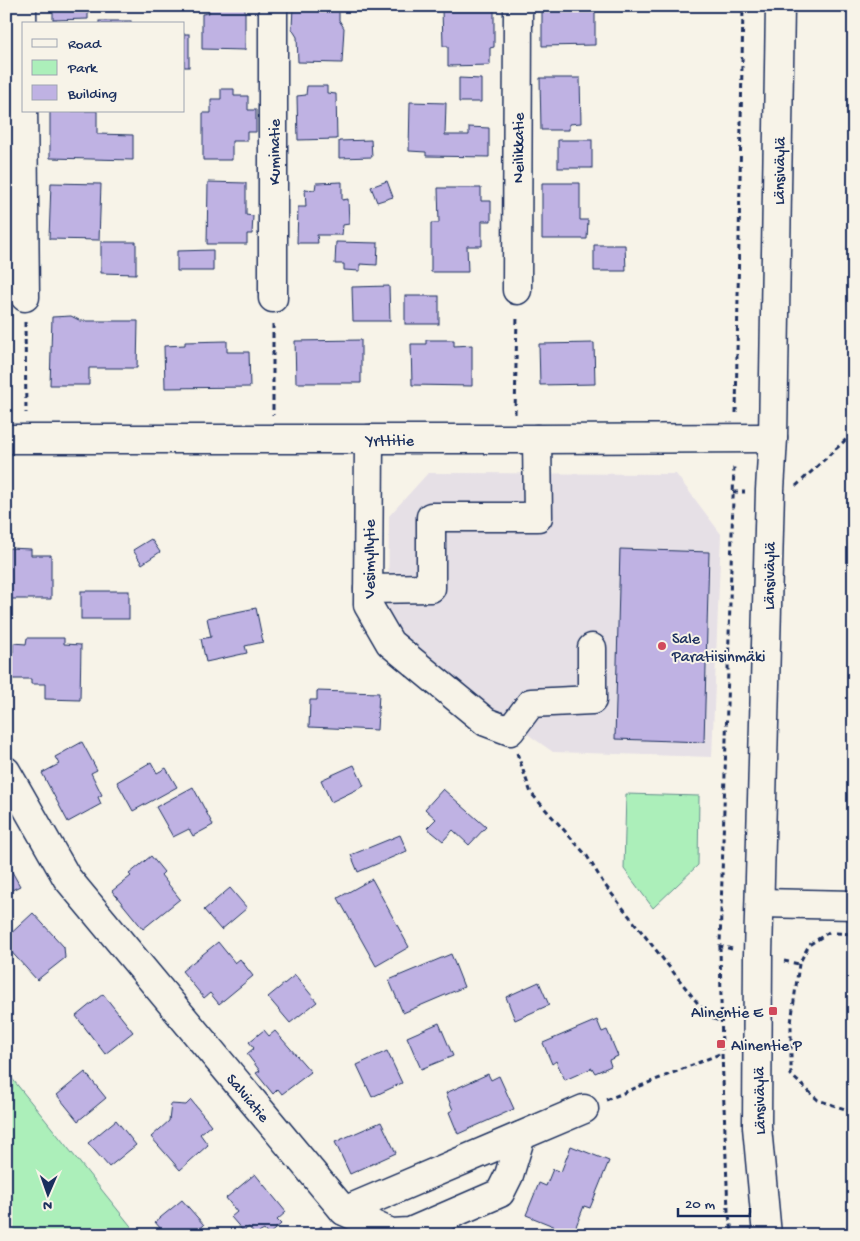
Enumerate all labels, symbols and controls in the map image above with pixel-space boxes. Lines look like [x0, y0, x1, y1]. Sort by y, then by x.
legend [22, 22, 185, 112]
text: Road [68, 36, 102, 54]
text: Park [67, 60, 98, 78]
text: Building [67, 86, 117, 104]
street label: Neilikkatie [511, 112, 530, 183]
street label: Kuminatie [267, 118, 286, 185]
street label: Länsiväylä [771, 136, 792, 205]
street label: Yrttitie [364, 433, 415, 452]
street label: Vesimyllytie [362, 519, 381, 599]
street label: Länsiväylä [761, 541, 782, 610]
place label: Sale Paratiisinmäki [671, 631, 766, 668]
marker: Sale Paratiisinmäki [656, 640, 668, 652]
place label: Alinentie E [691, 1005, 764, 1024]
marker: Alinentie E [767, 1005, 779, 1017]
marker: Alinentie P [715, 1038, 727, 1050]
place label: Alinentie P [731, 1038, 802, 1057]
street label: Länsiväylä [751, 1066, 772, 1135]
street label: Salviatie [221, 1071, 273, 1128]
north arrow [22, 1168, 72, 1218]
scale bar [678, 1186, 750, 1218]
text: N [43, 1196, 52, 1213]
text: 20 m [685, 1196, 715, 1214]

